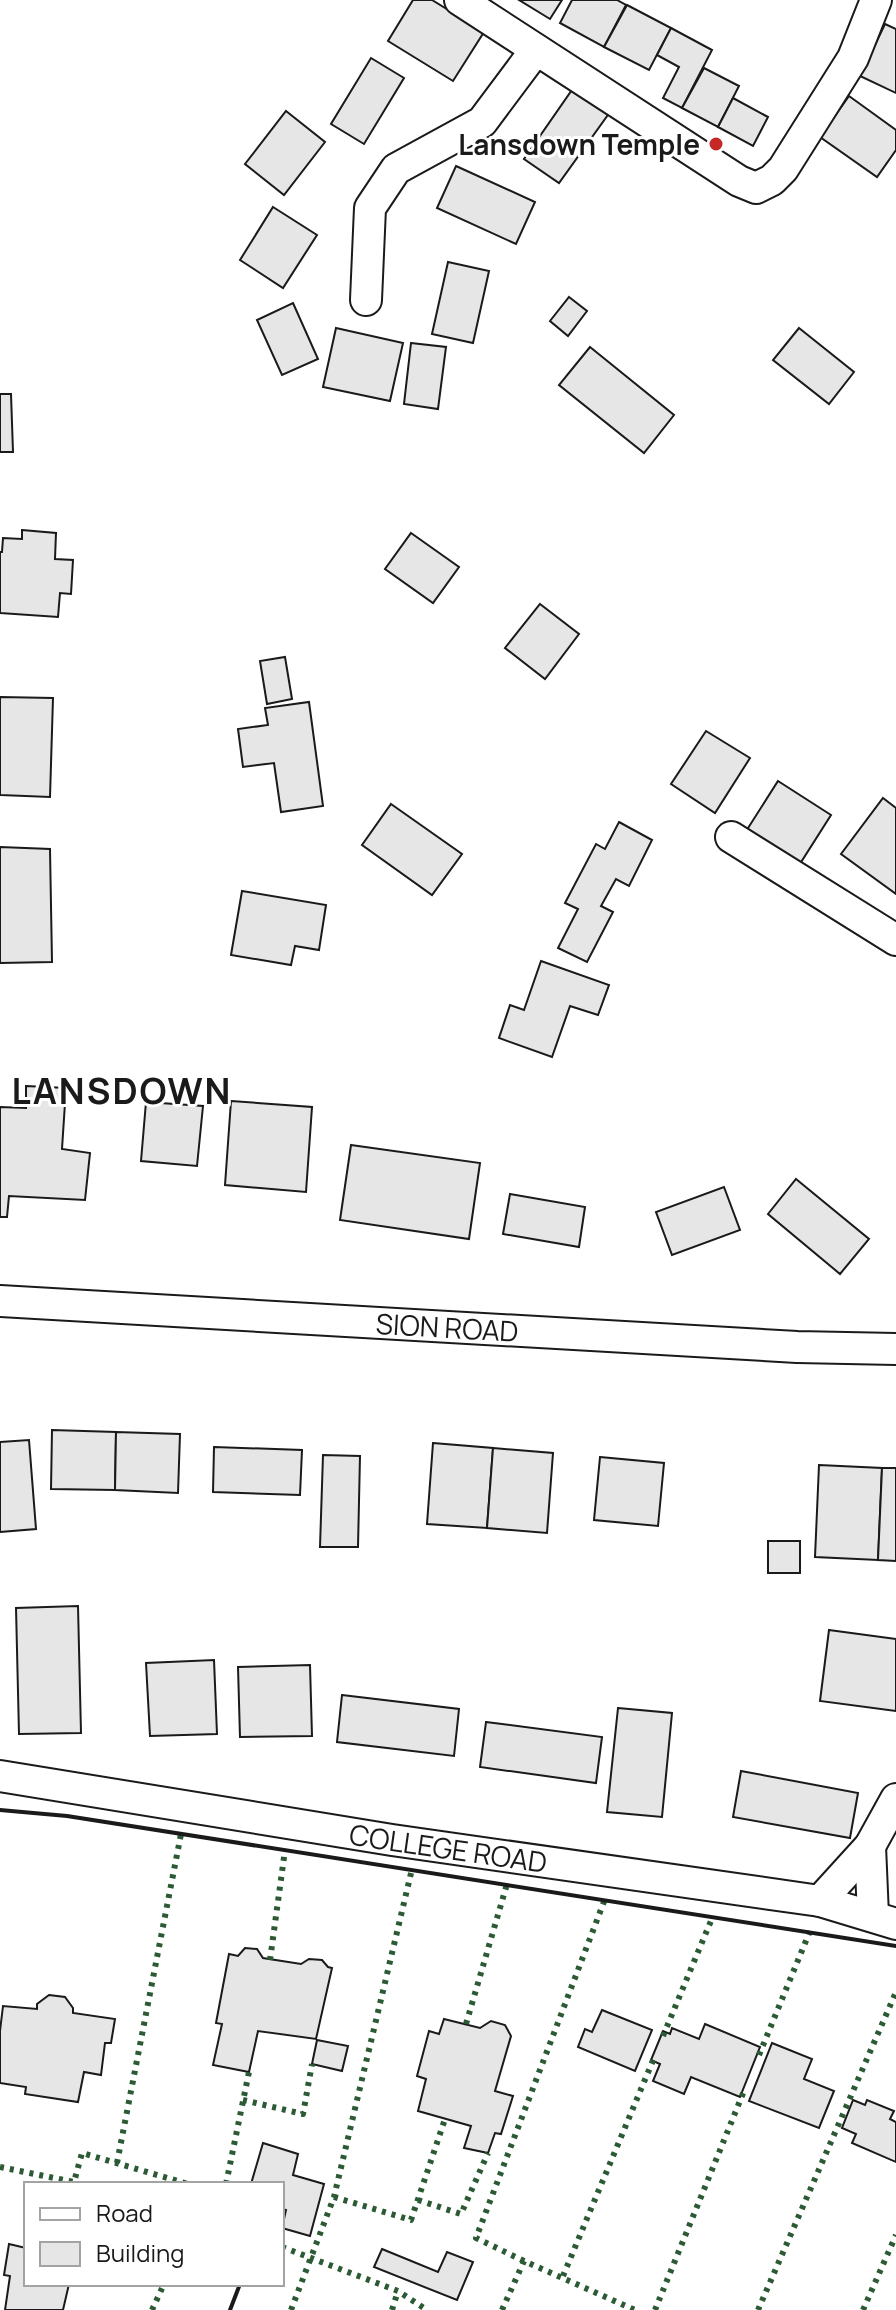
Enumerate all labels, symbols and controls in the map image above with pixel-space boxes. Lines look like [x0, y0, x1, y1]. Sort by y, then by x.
place label: Lansdown Temple [458, 125, 700, 163]
marker: Lansdown Temple [707, 135, 725, 153]
district label: LANSDOWN [12, 1066, 232, 1115]
street label: SION ROAD [375, 1304, 520, 1350]
street label: COLLEGE ROAD [347, 1814, 550, 1881]
legend [24, 2182, 284, 2286]
text: Road [96, 2196, 153, 2229]
text: Building [96, 2236, 184, 2269]

